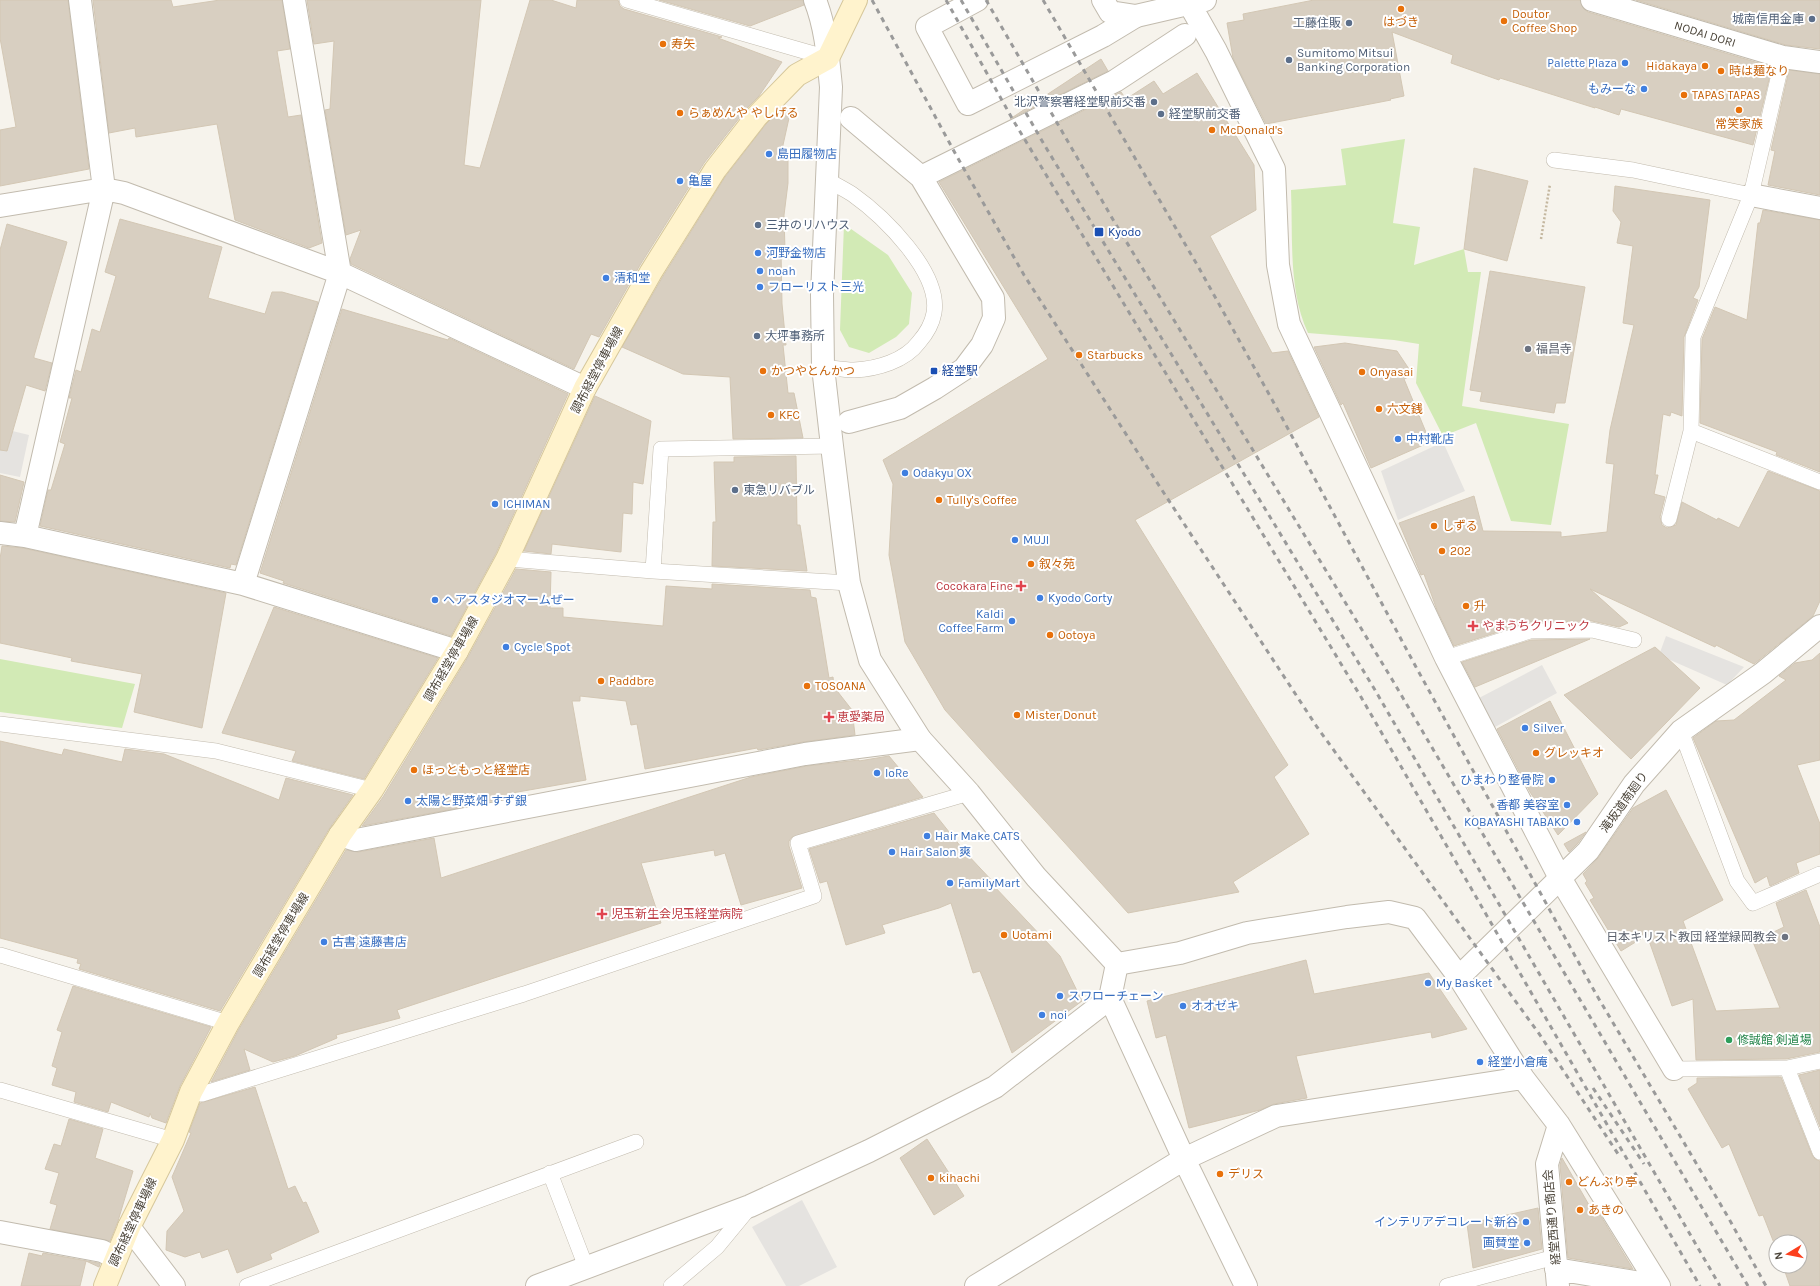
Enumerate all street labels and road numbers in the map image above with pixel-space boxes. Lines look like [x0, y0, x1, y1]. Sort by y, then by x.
street label: NODAI DORI [1673, 18, 1737, 50]
street label: 調布経堂停車場線 [568, 324, 626, 416]
street label: 調布経堂停車場線 [421, 614, 481, 704]
street label: 滝坂道南廻り [1597, 769, 1651, 835]
street label: 調布経堂停車場線 [250, 890, 312, 980]
street label: 経堂西通り商店会 [1541, 1169, 1563, 1265]
street label: 調布経堂停車場線 [106, 1176, 160, 1268]

